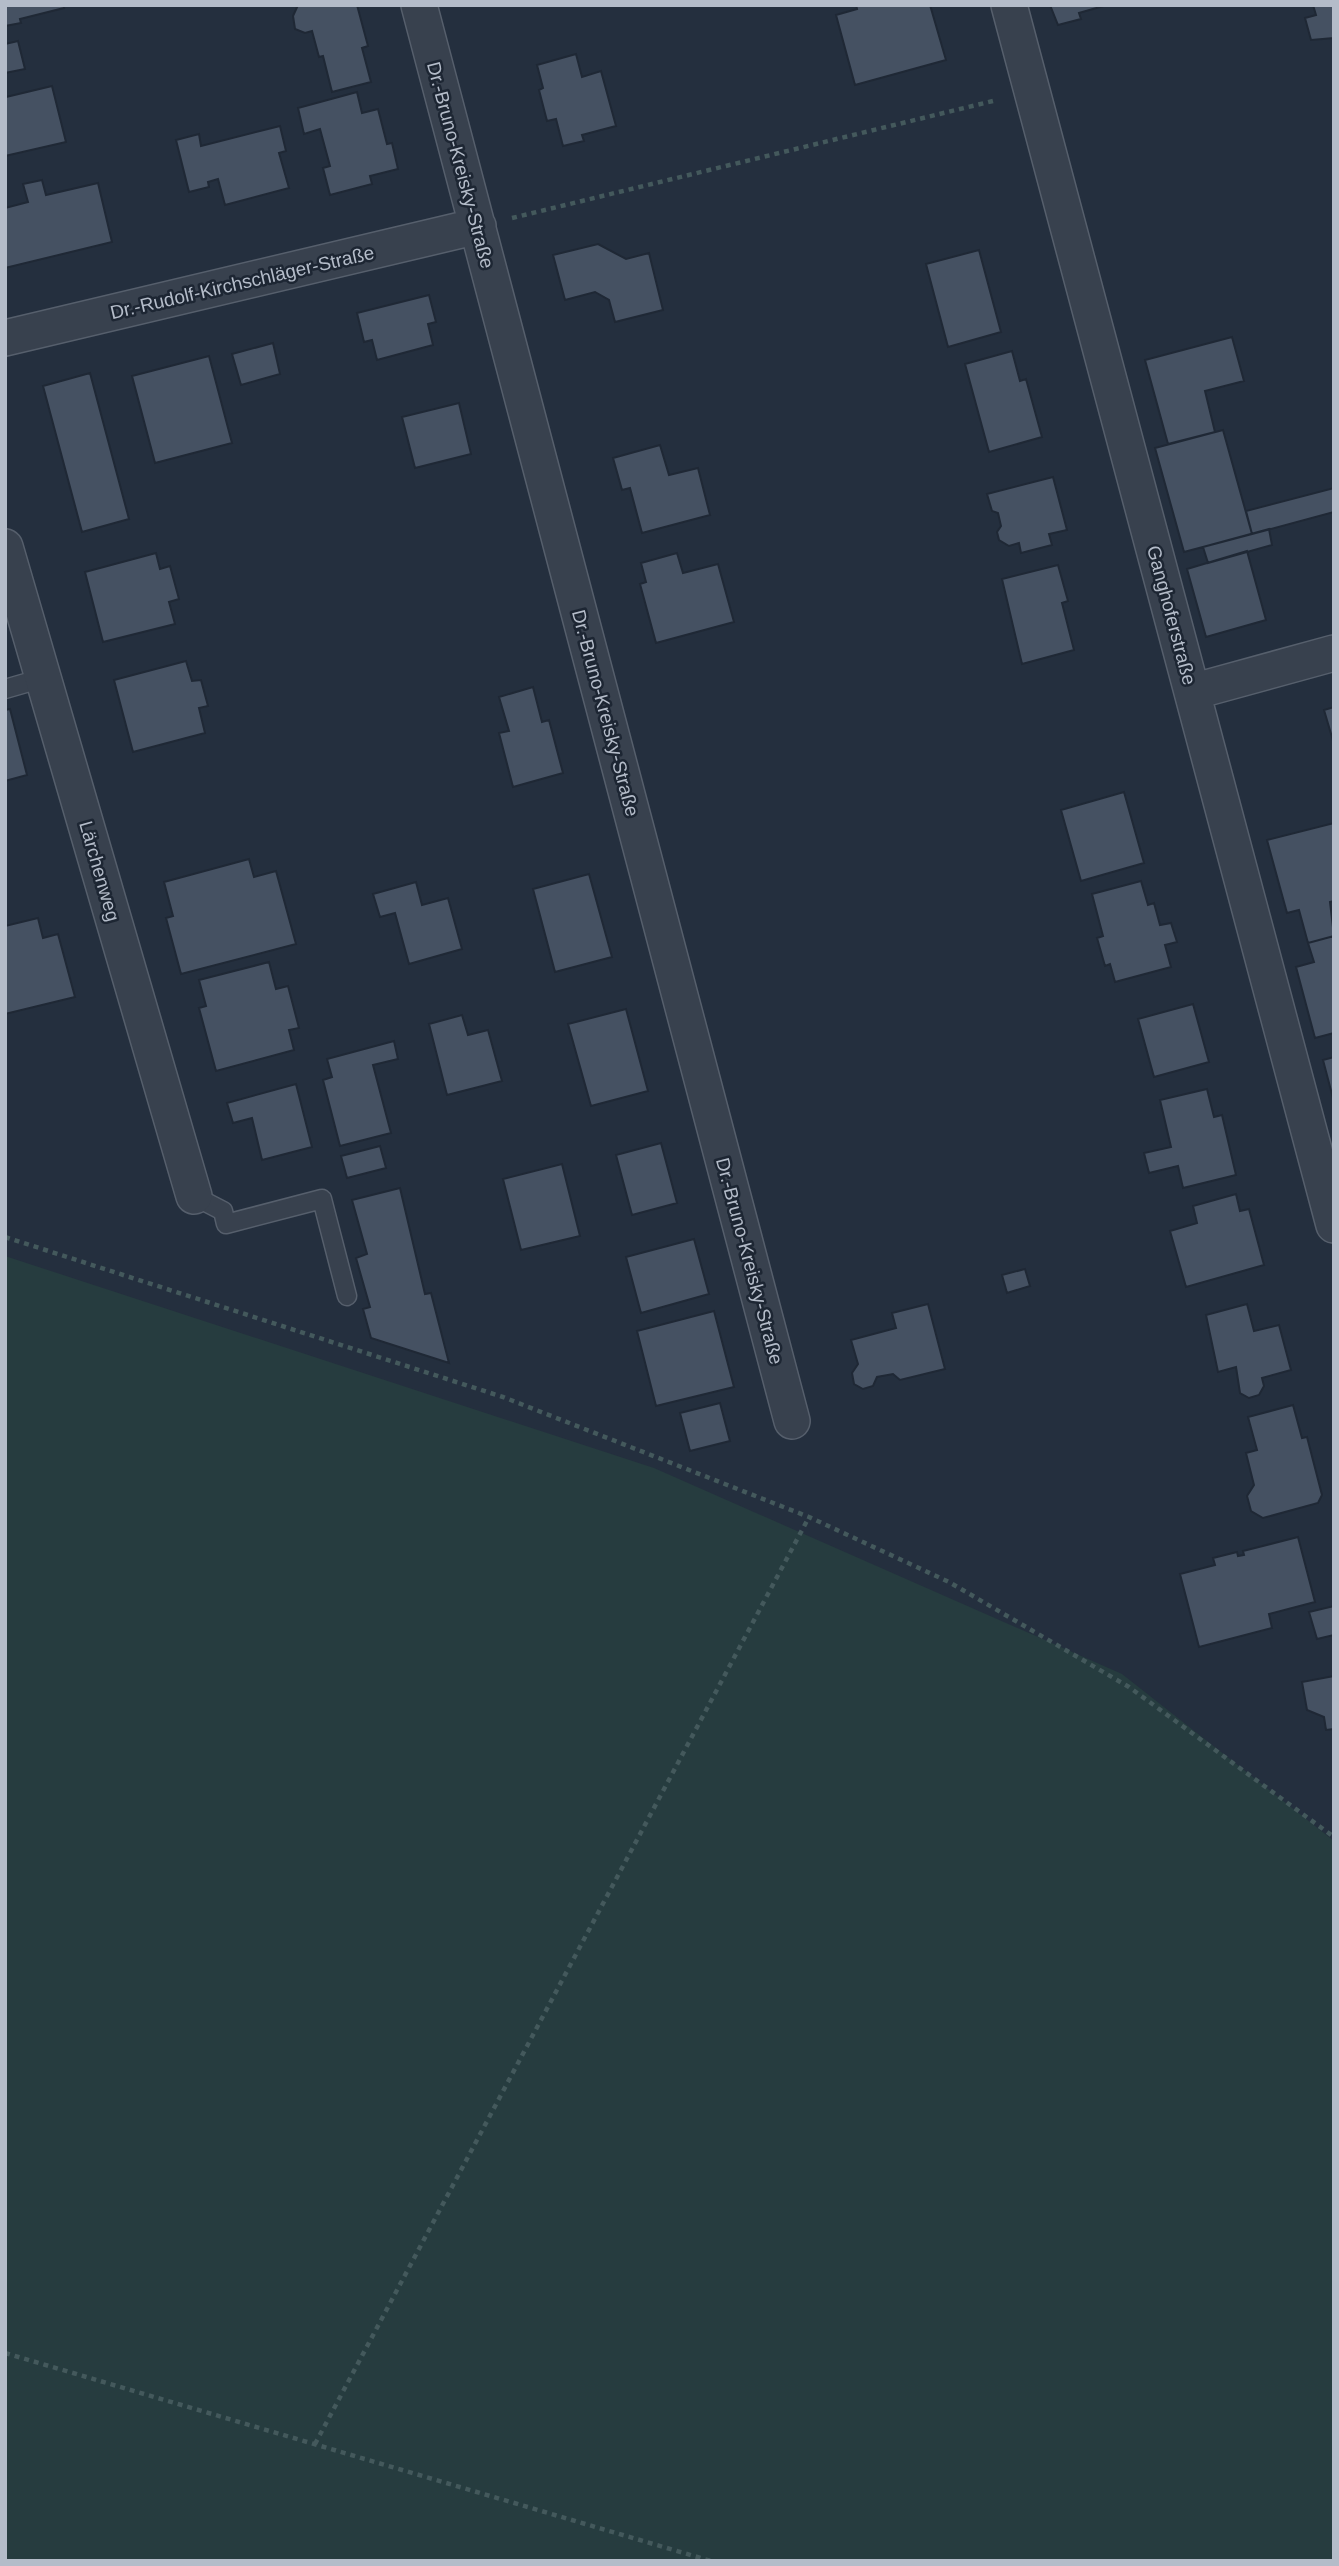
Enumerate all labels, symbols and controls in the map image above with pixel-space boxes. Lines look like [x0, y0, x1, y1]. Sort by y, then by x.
street label: Dr.-Bruno-Kreisky-Straße [423, 59, 498, 271]
street label: Dr.-Rudolf-Kirchschläger-Straße [108, 242, 376, 323]
street label: Ganghoferstraße [1143, 543, 1200, 687]
street label: Dr.-Bruno-Kreisky-Straße [568, 607, 643, 819]
street label: Lärchenweg [75, 818, 124, 924]
street label: Dr.-Bruno-Kreisky-Straße [712, 1155, 787, 1367]

